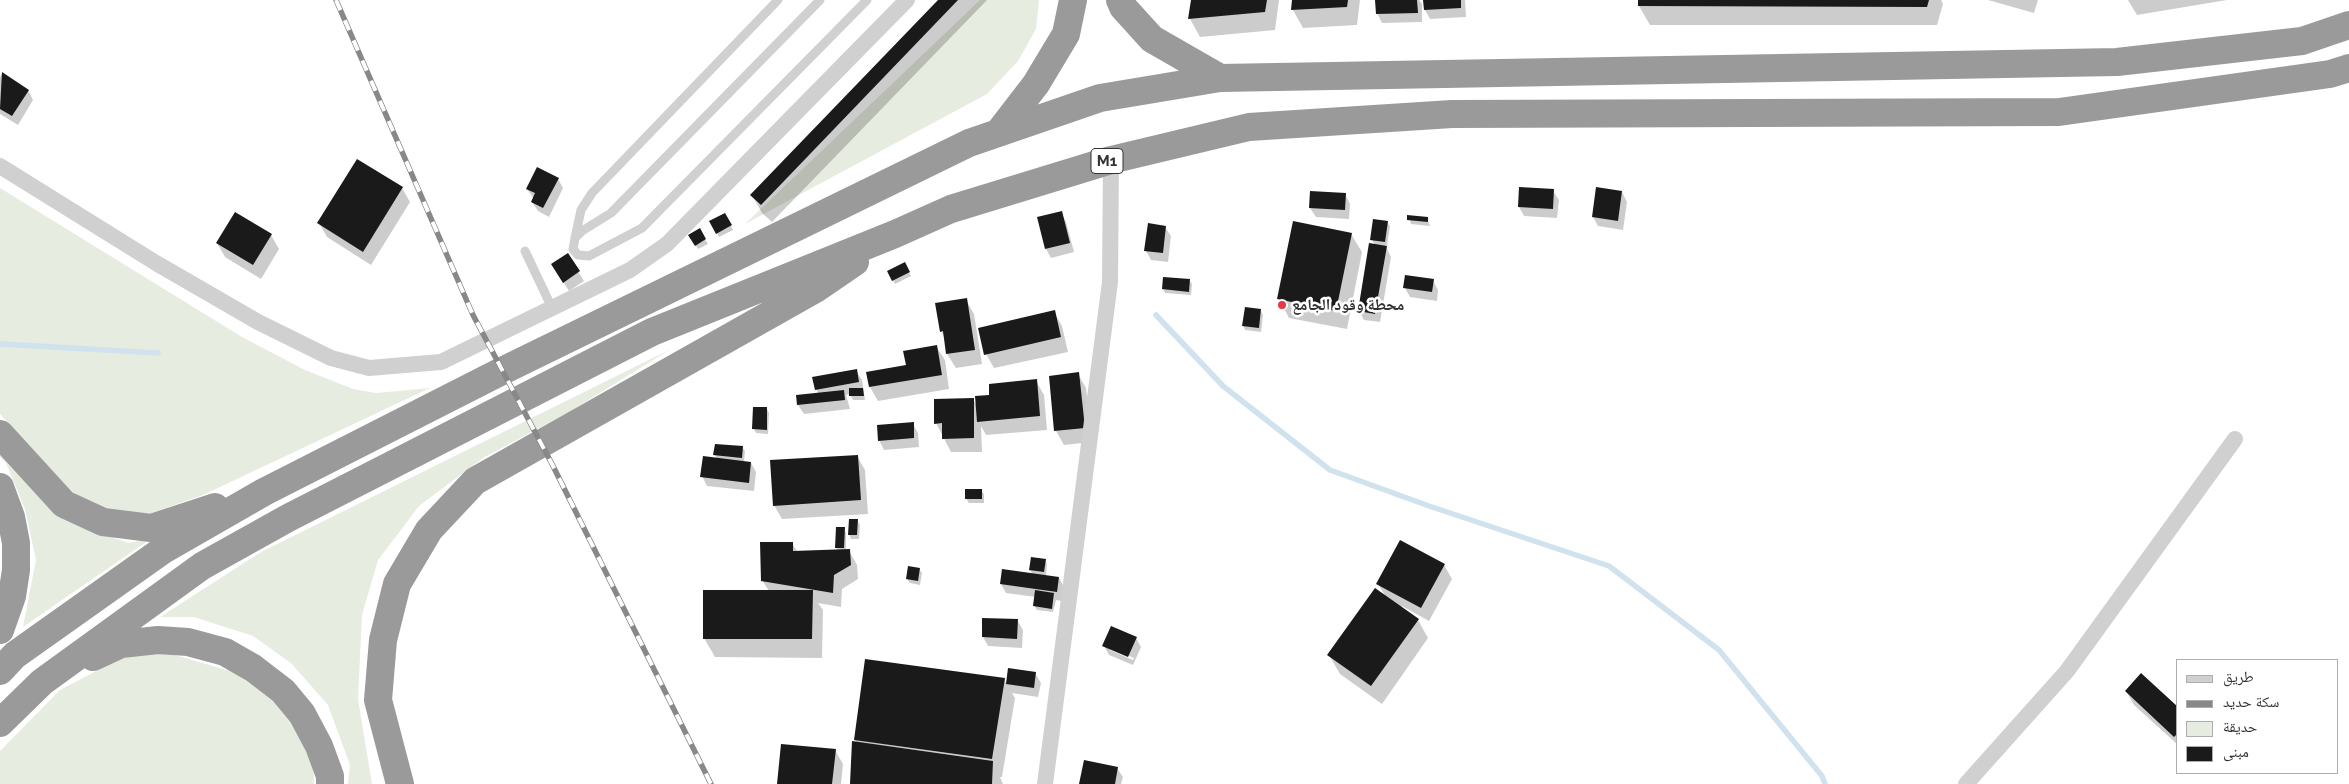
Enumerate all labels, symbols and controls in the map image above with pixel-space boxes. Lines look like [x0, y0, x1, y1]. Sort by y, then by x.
road number: M1 [1091, 148, 1123, 174]
place label: محطة وقود الجامع [1292, 295, 1404, 315]
marker: محطة وقود الجامع [1276, 299, 1288, 311]
legend [2176, 659, 2339, 774]
text: طريق [2223, 668, 2254, 686]
text: سكة حديد [2223, 693, 2279, 711]
text: حديقة [2223, 718, 2257, 736]
text: مبنى [2223, 743, 2249, 761]

